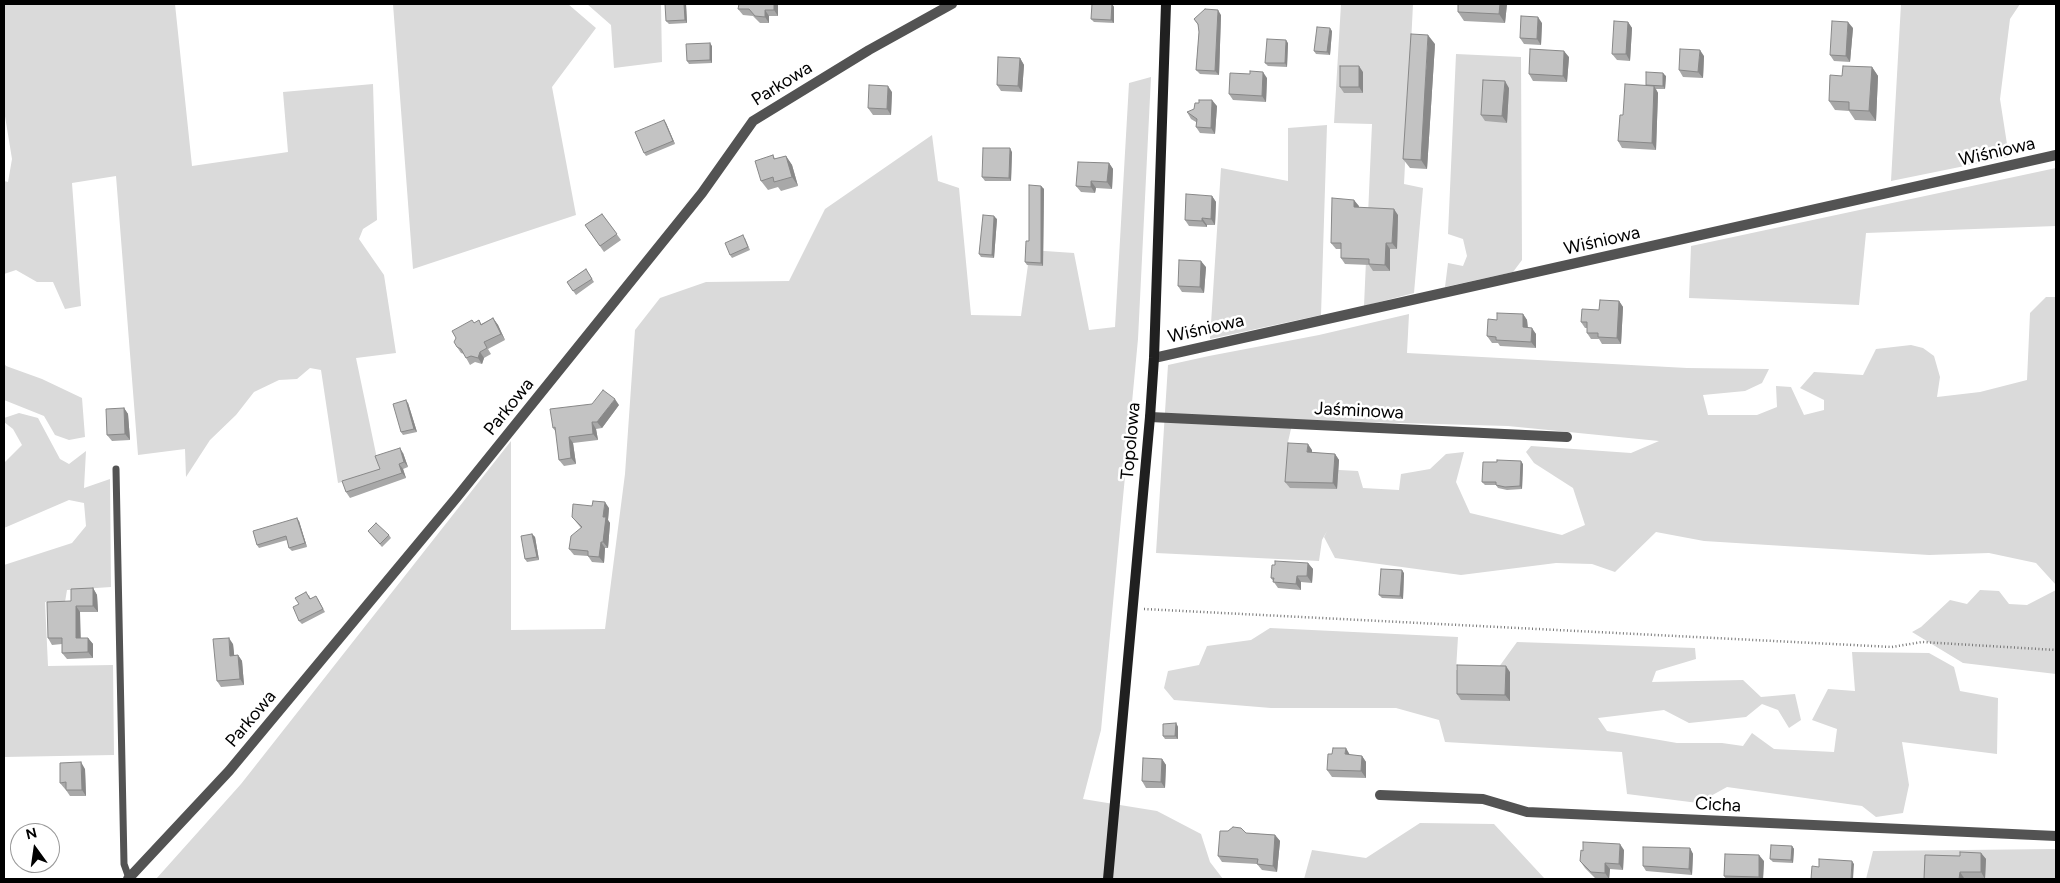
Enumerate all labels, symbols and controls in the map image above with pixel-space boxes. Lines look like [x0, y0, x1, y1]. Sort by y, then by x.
street label: Parkowa [748, 57, 816, 111]
street label: Wiśniowa [1957, 133, 2037, 171]
street label: Wiśniowa [1562, 222, 1642, 260]
street label: Wiśniowa [1166, 310, 1246, 348]
street label: Parkowa [479, 374, 539, 440]
street label: Jaśminowa [1314, 398, 1404, 424]
street label: Topolowa [1117, 401, 1145, 481]
street label: Parkowa [221, 686, 281, 752]
street label: Cicha [1694, 793, 1742, 817]
north arrow [10, 823, 60, 873]
text: N [24, 824, 39, 843]

